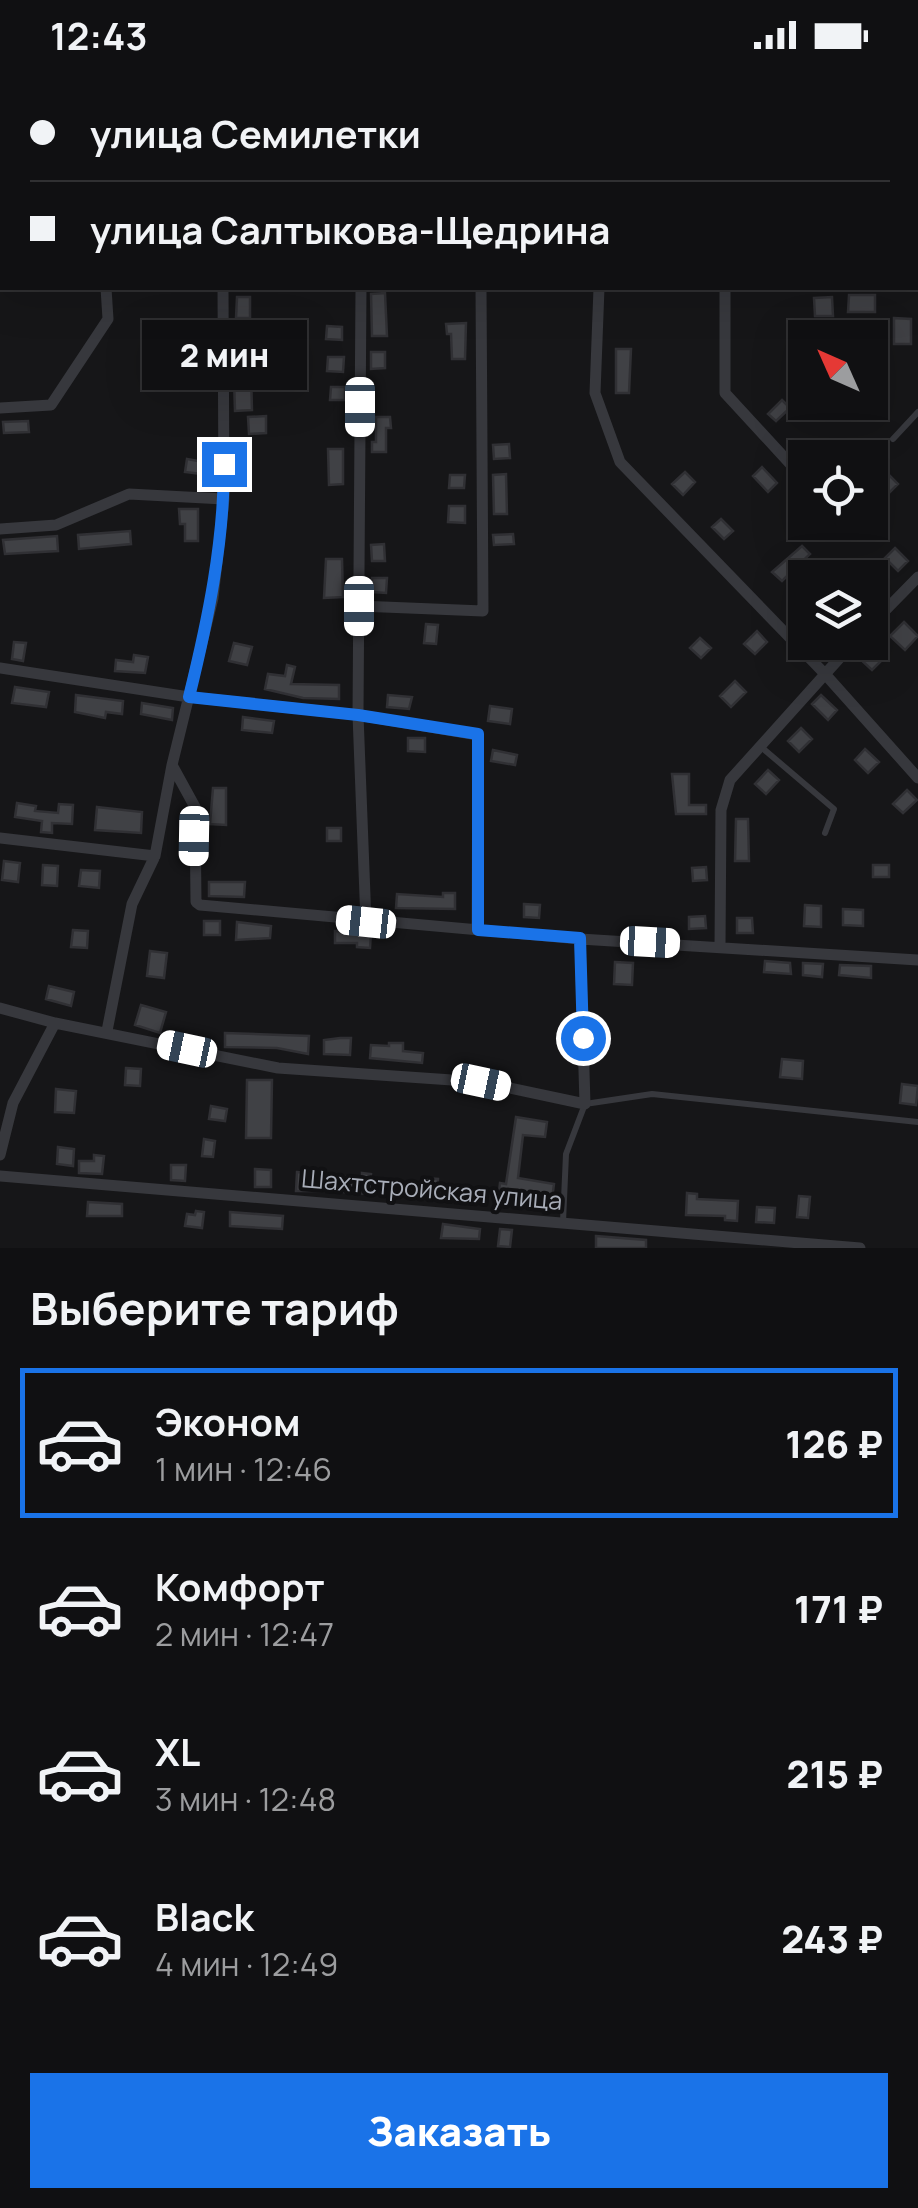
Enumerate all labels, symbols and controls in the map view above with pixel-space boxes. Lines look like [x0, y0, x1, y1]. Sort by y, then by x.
text: 12:43 [50, 9, 148, 61]
text: улица Семилетки [90, 107, 421, 159]
text: улица Салтыкова-Щедрина [90, 203, 610, 255]
callout: 2 мин [142, 319, 306, 389]
north arrow [788, 320, 888, 420]
map controls [788, 320, 888, 660]
text: 2 мин [180, 333, 269, 377]
car [345, 377, 375, 437]
button: locate [788, 440, 888, 540]
route end [202, 442, 247, 487]
button: layers [788, 560, 888, 660]
car [344, 576, 374, 636]
car [178, 806, 210, 866]
car [335, 904, 397, 940]
car [619, 925, 681, 959]
route start [561, 1016, 606, 1061]
car [155, 1028, 219, 1070]
car [449, 1061, 513, 1103]
street label: Шахтстройская улица [300, 1160, 564, 1218]
text: Выберите тариф [30, 1277, 399, 1339]
text: Эконом [155, 1395, 301, 1447]
icon: car [35, 1398, 125, 1488]
text: 126 ₽ [785, 1417, 883, 1469]
text: 1 мин · 12:46 [155, 1447, 332, 1491]
text: Комфорт [155, 1560, 325, 1612]
icon: car [35, 1563, 125, 1653]
text: 171 ₽ [794, 1582, 883, 1634]
text: 2 мин · 12:47 [155, 1612, 334, 1656]
text: XL [155, 1725, 200, 1777]
icon: car [35, 1728, 125, 1818]
text: 215 ₽ [787, 1747, 883, 1799]
text: 3 мин · 12:48 [155, 1777, 336, 1821]
text: Black [155, 1890, 254, 1942]
icon: car [35, 1893, 125, 1983]
text: 243 ₽ [781, 1912, 883, 1964]
text: 4 мин · 12:49 [155, 1942, 338, 1986]
button: Заказать [30, 2073, 888, 2188]

